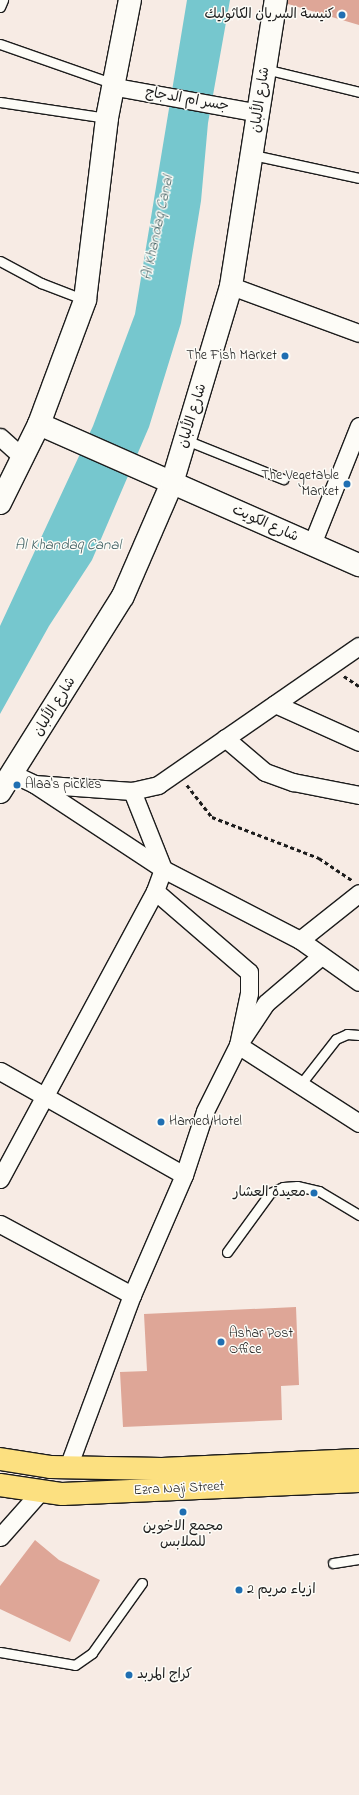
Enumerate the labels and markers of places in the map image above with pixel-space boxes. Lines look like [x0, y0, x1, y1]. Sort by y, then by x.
place label: كنيسة السريان الكاثوليك [204, 7, 334, 23]
marker: كنيسة السريان الكاثوليك [337, 10, 347, 20]
place label: The Fish Market [186, 348, 277, 364]
marker: The Fish Market [280, 351, 290, 361]
place label: The Vegetable Market [261, 468, 339, 500]
marker: The Vegetable Market [342, 479, 352, 489]
place label: Alaa's pickles [25, 777, 101, 793]
marker: Alaa's pickles [12, 780, 22, 790]
place label: Hamed Hotel [169, 1114, 242, 1130]
marker: Hamed Hotel [156, 1117, 166, 1127]
place label: معيدة العشار [233, 1185, 306, 1201]
marker: معيدة العشار [309, 1188, 319, 1198]
place label: Ashar Post Office [229, 1326, 293, 1358]
marker: Ashar Post Office [216, 1337, 226, 1347]
marker: مجمع الاخوين للملابس [178, 1507, 188, 1517]
place label: مجمع الاخوين للملابس [143, 1519, 223, 1552]
place label: ازياء مريم 2 [247, 1582, 316, 1598]
marker: ازياء مريم 2 [234, 1585, 244, 1595]
place label: كراج المربد [137, 1667, 192, 1683]
marker: كراج المربد [124, 1670, 134, 1680]

